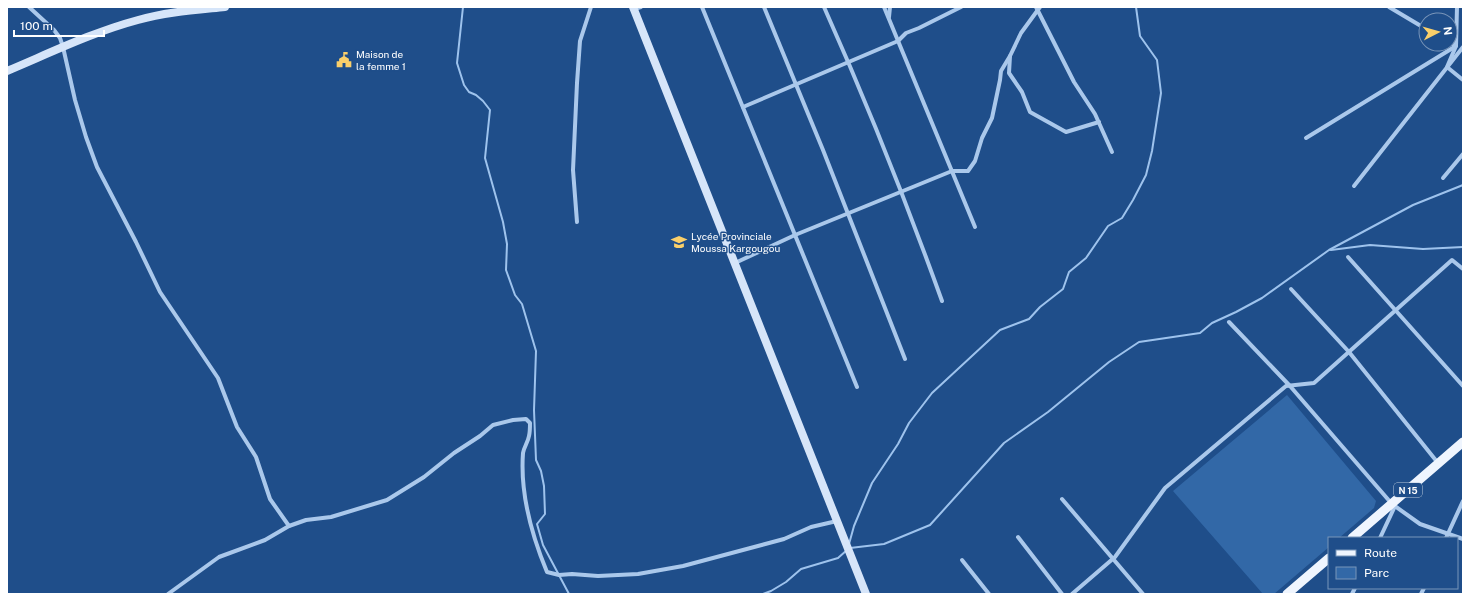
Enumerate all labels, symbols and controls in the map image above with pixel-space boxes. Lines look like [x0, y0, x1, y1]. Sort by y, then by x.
scale bar [14, 12, 104, 38]
north arrow [1418, 12, 1458, 52]
text: 100 m [20, 19, 53, 33]
text: N [1442, 26, 1454, 36]
place label: Maison de la femme 1 [356, 48, 406, 72]
public building icon: Maison de la femme 1 [335, 51, 353, 69]
place label: Lycée Provinciale Moussa Kargougou [691, 230, 781, 254]
school or university icon: Lycée Provinciale Moussa Kargougou [670, 233, 688, 251]
road number: N 15 [1394, 483, 1422, 497]
legend [1328, 537, 1458, 589]
text: Route [1364, 546, 1397, 560]
text: Parc [1364, 566, 1389, 580]

